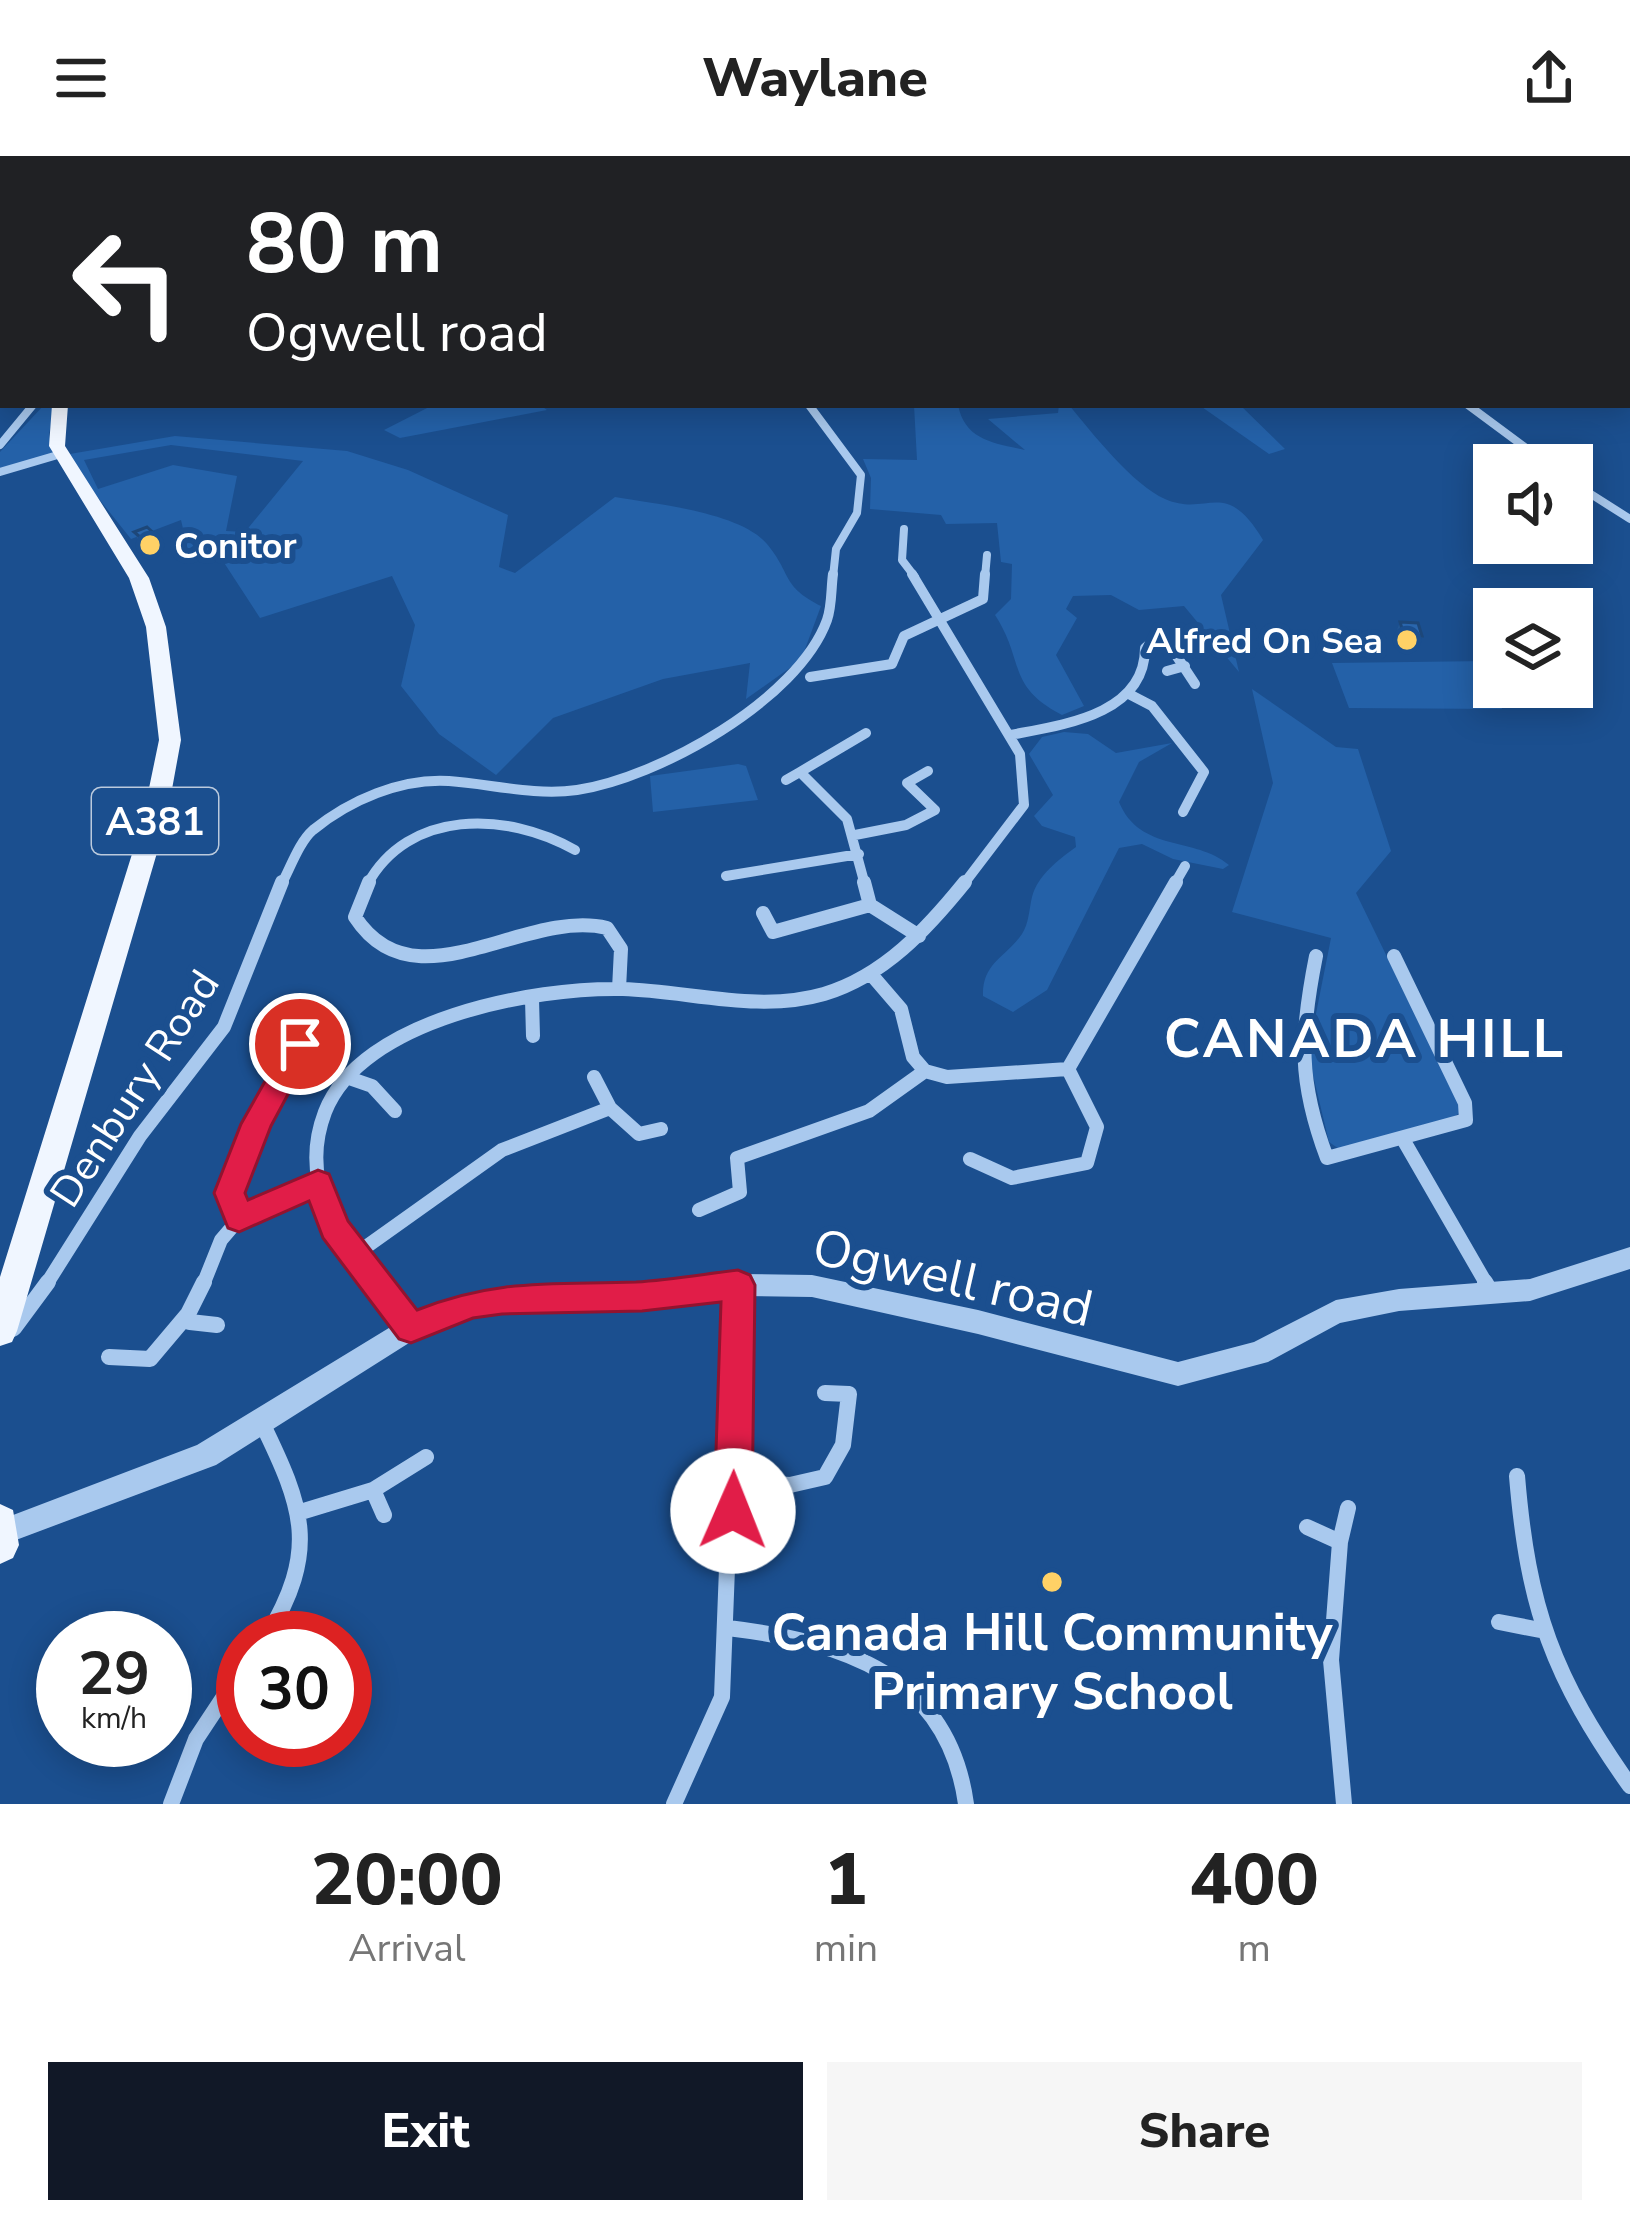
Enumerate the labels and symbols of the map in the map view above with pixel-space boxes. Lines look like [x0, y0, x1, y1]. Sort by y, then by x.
place label: Conitor [174, 522, 297, 571]
marker: Conitor [137, 532, 163, 558]
place label: Alfred On Sea [1146, 617, 1383, 666]
marker: Alfred On Sea [1394, 627, 1420, 653]
road number: A381 [92, 788, 218, 854]
street label: Denbury Road [37, 959, 233, 1218]
pin [249, 993, 351, 1095]
district label: CANADA HILL [1164, 1002, 1566, 1076]
street label: Ogwell road [806, 1212, 1100, 1344]
position arrow [670, 1448, 796, 1574]
marker: Canada Hill Community Primary School [1039, 1569, 1065, 1595]
place label: Canada Hill Community Primary School [771, 1598, 1334, 1727]
speed limit sign: 30 [216, 1611, 372, 1767]

